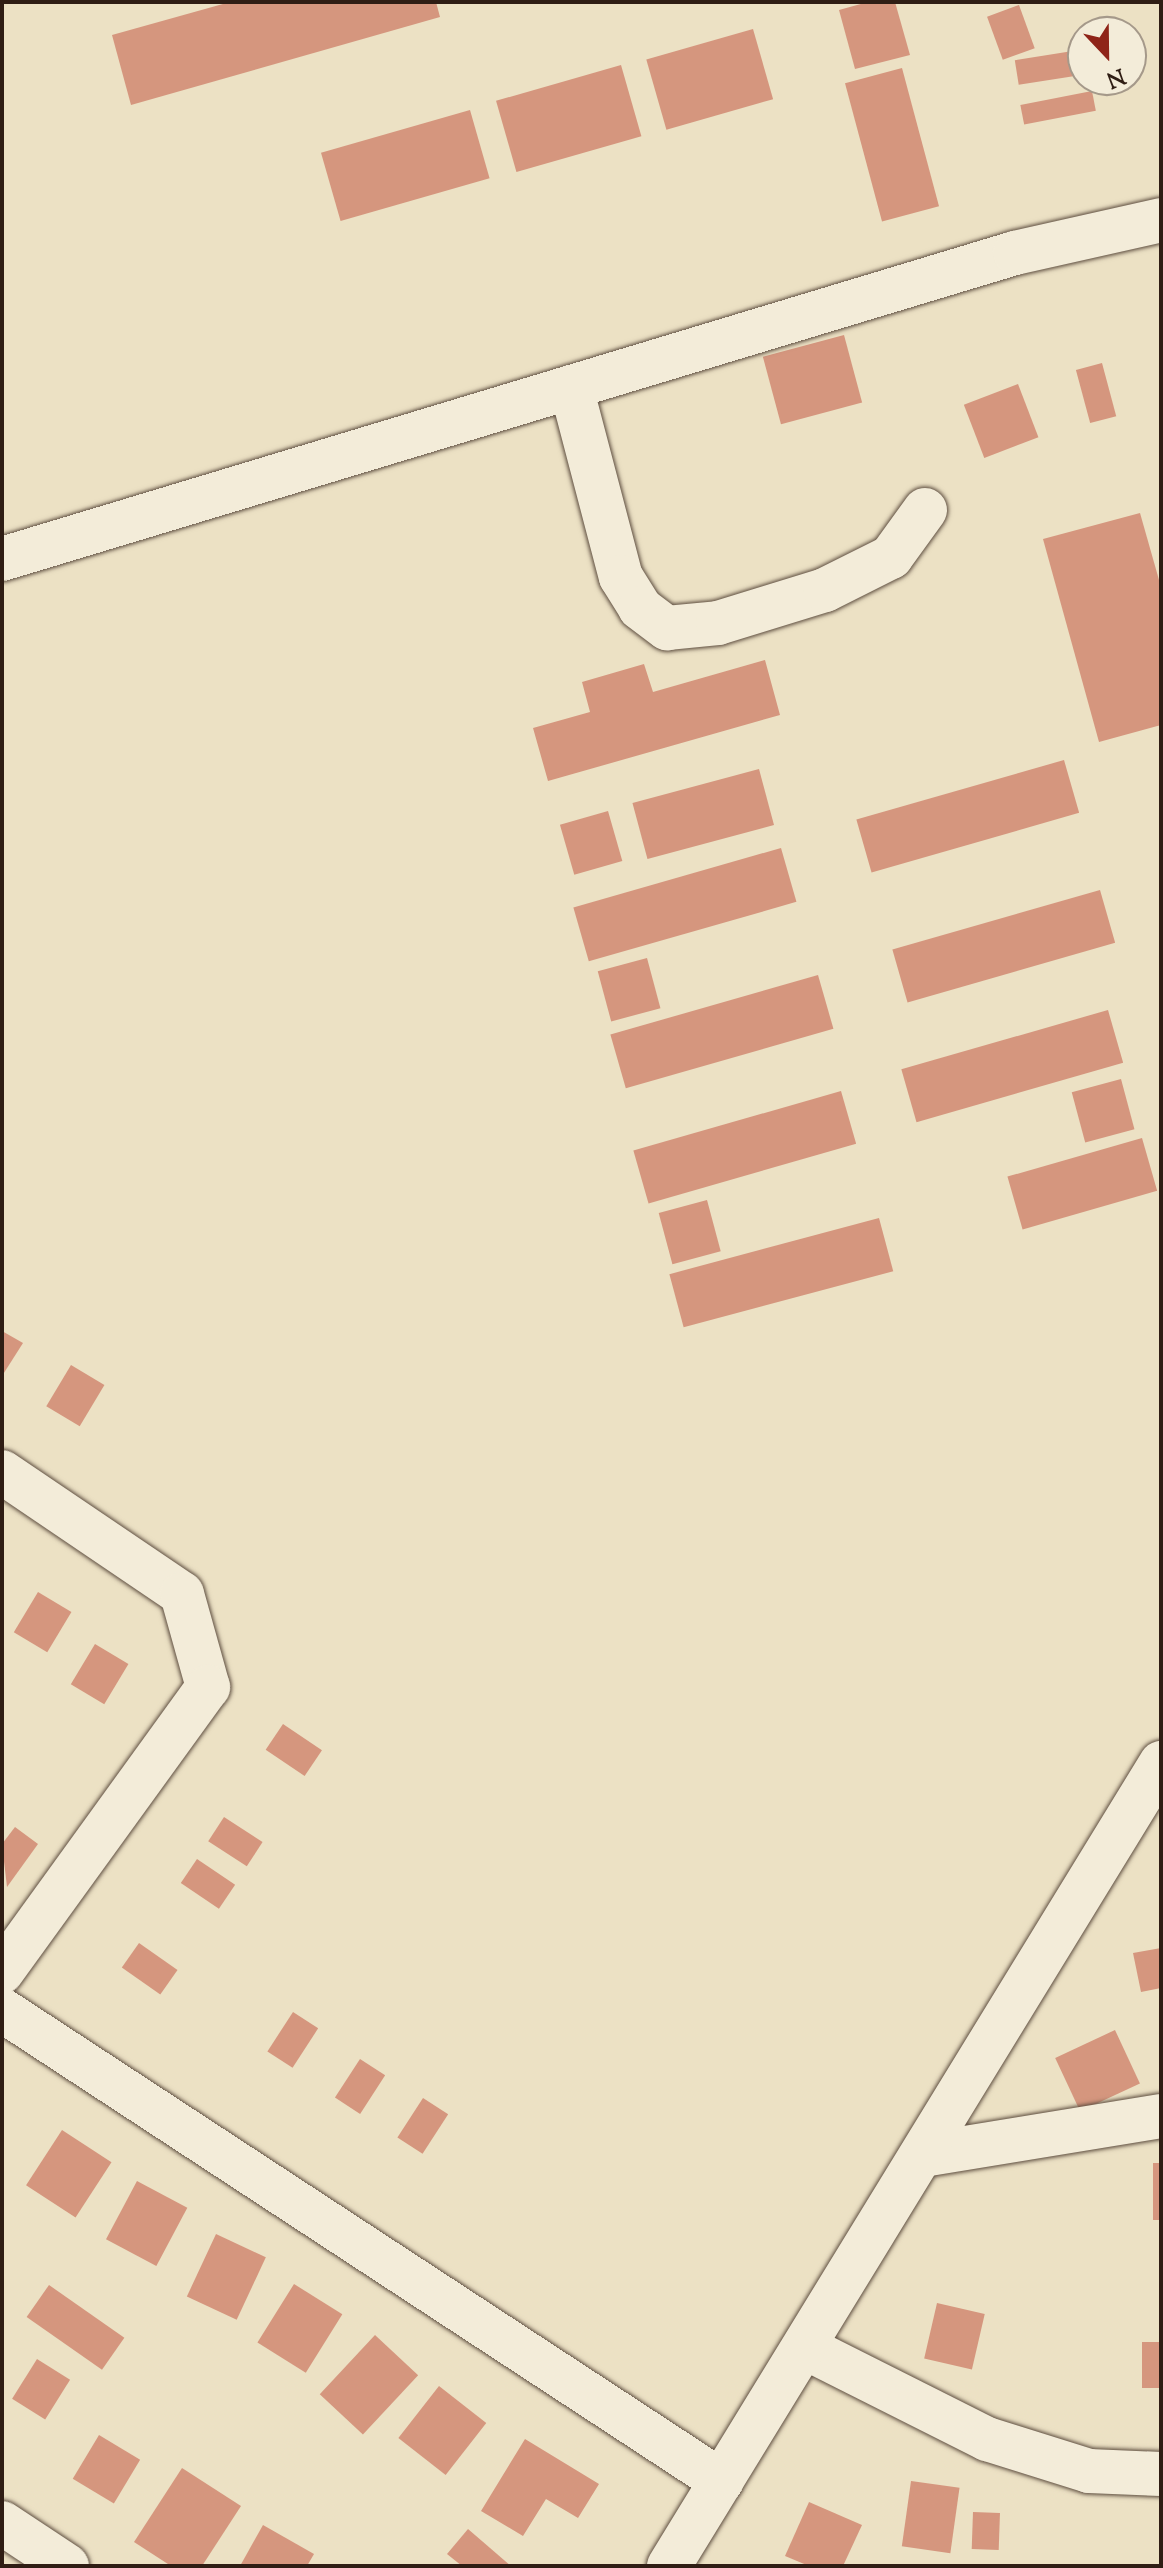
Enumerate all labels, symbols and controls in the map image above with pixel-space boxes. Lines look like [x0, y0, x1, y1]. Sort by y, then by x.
north arrow [1067, 16, 1147, 96]
text: N [1101, 58, 1129, 95]

